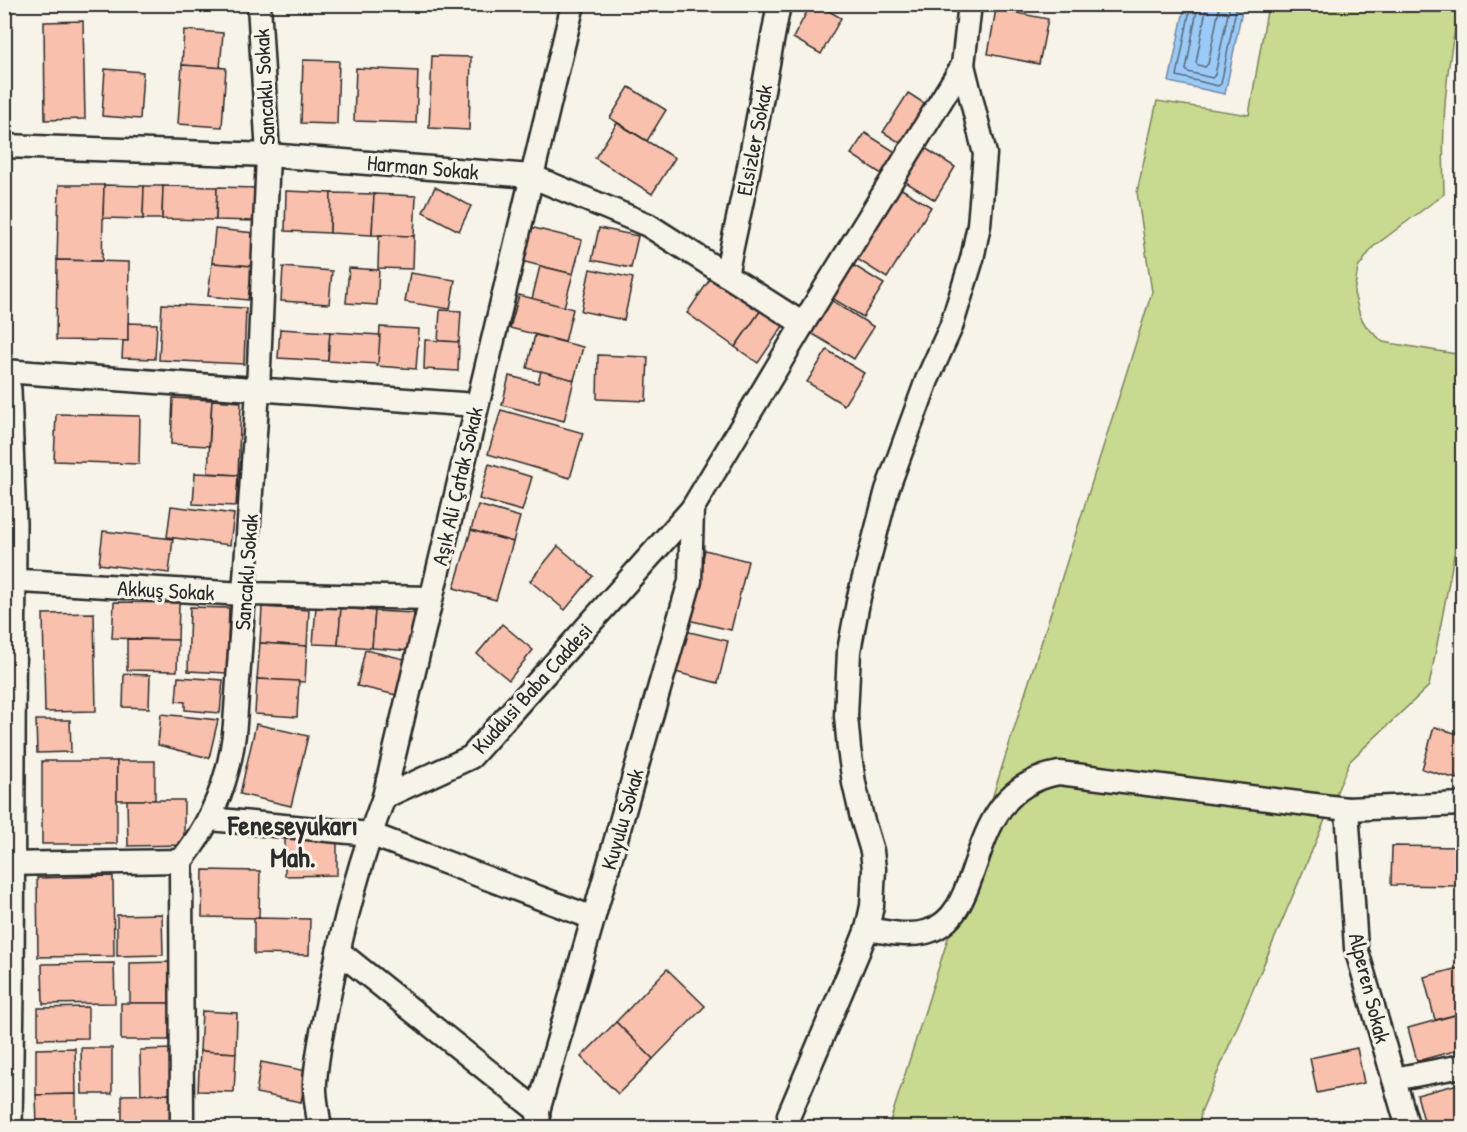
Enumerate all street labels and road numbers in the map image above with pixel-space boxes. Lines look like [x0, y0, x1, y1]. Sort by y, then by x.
street label: Sancaklı Sokak [246, 28, 282, 146]
street label: Elsizler Sokak [729, 82, 779, 198]
street label: Harman Sokak [366, 147, 480, 187]
street label: Aşık Ali Çatak Sokak [424, 404, 490, 568]
street label: Sancaklı Sokak [227, 513, 265, 631]
street label: Akkuş Sokak [117, 572, 215, 608]
street label: Kuddusi Baba Caddesi [465, 616, 599, 760]
street label: Kuyulu Sokak [593, 765, 651, 873]
street label: Alperen Sokak [1342, 930, 1398, 1046]

